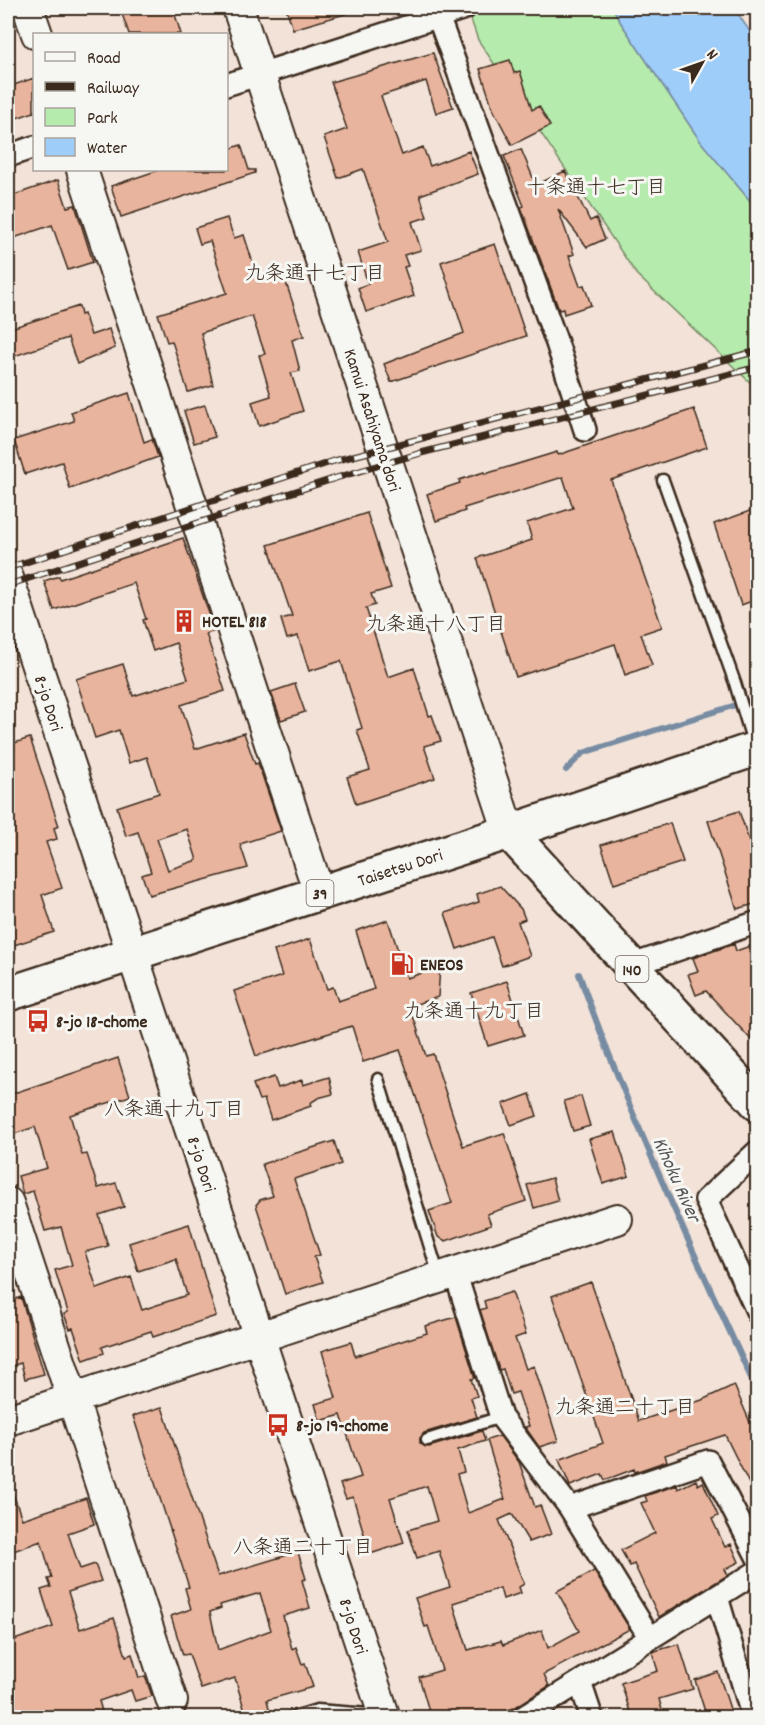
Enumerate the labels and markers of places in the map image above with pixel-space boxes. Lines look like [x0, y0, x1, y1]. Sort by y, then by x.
building icon: HOTEL 818 [171, 608, 197, 634]
place label: HOTEL 818 [202, 611, 267, 636]
fuel station icon: ENEOS [389, 951, 415, 977]
place label: ENEOS [420, 954, 464, 979]
bus stop icon: 8-jo 18-chome [25, 1008, 51, 1034]
place label: 8-jo 18-chome [56, 1011, 147, 1036]
bus stop icon: 8-jo 19-chome [265, 1412, 291, 1438]
place label: 8-jo 19-chome [296, 1415, 388, 1440]

